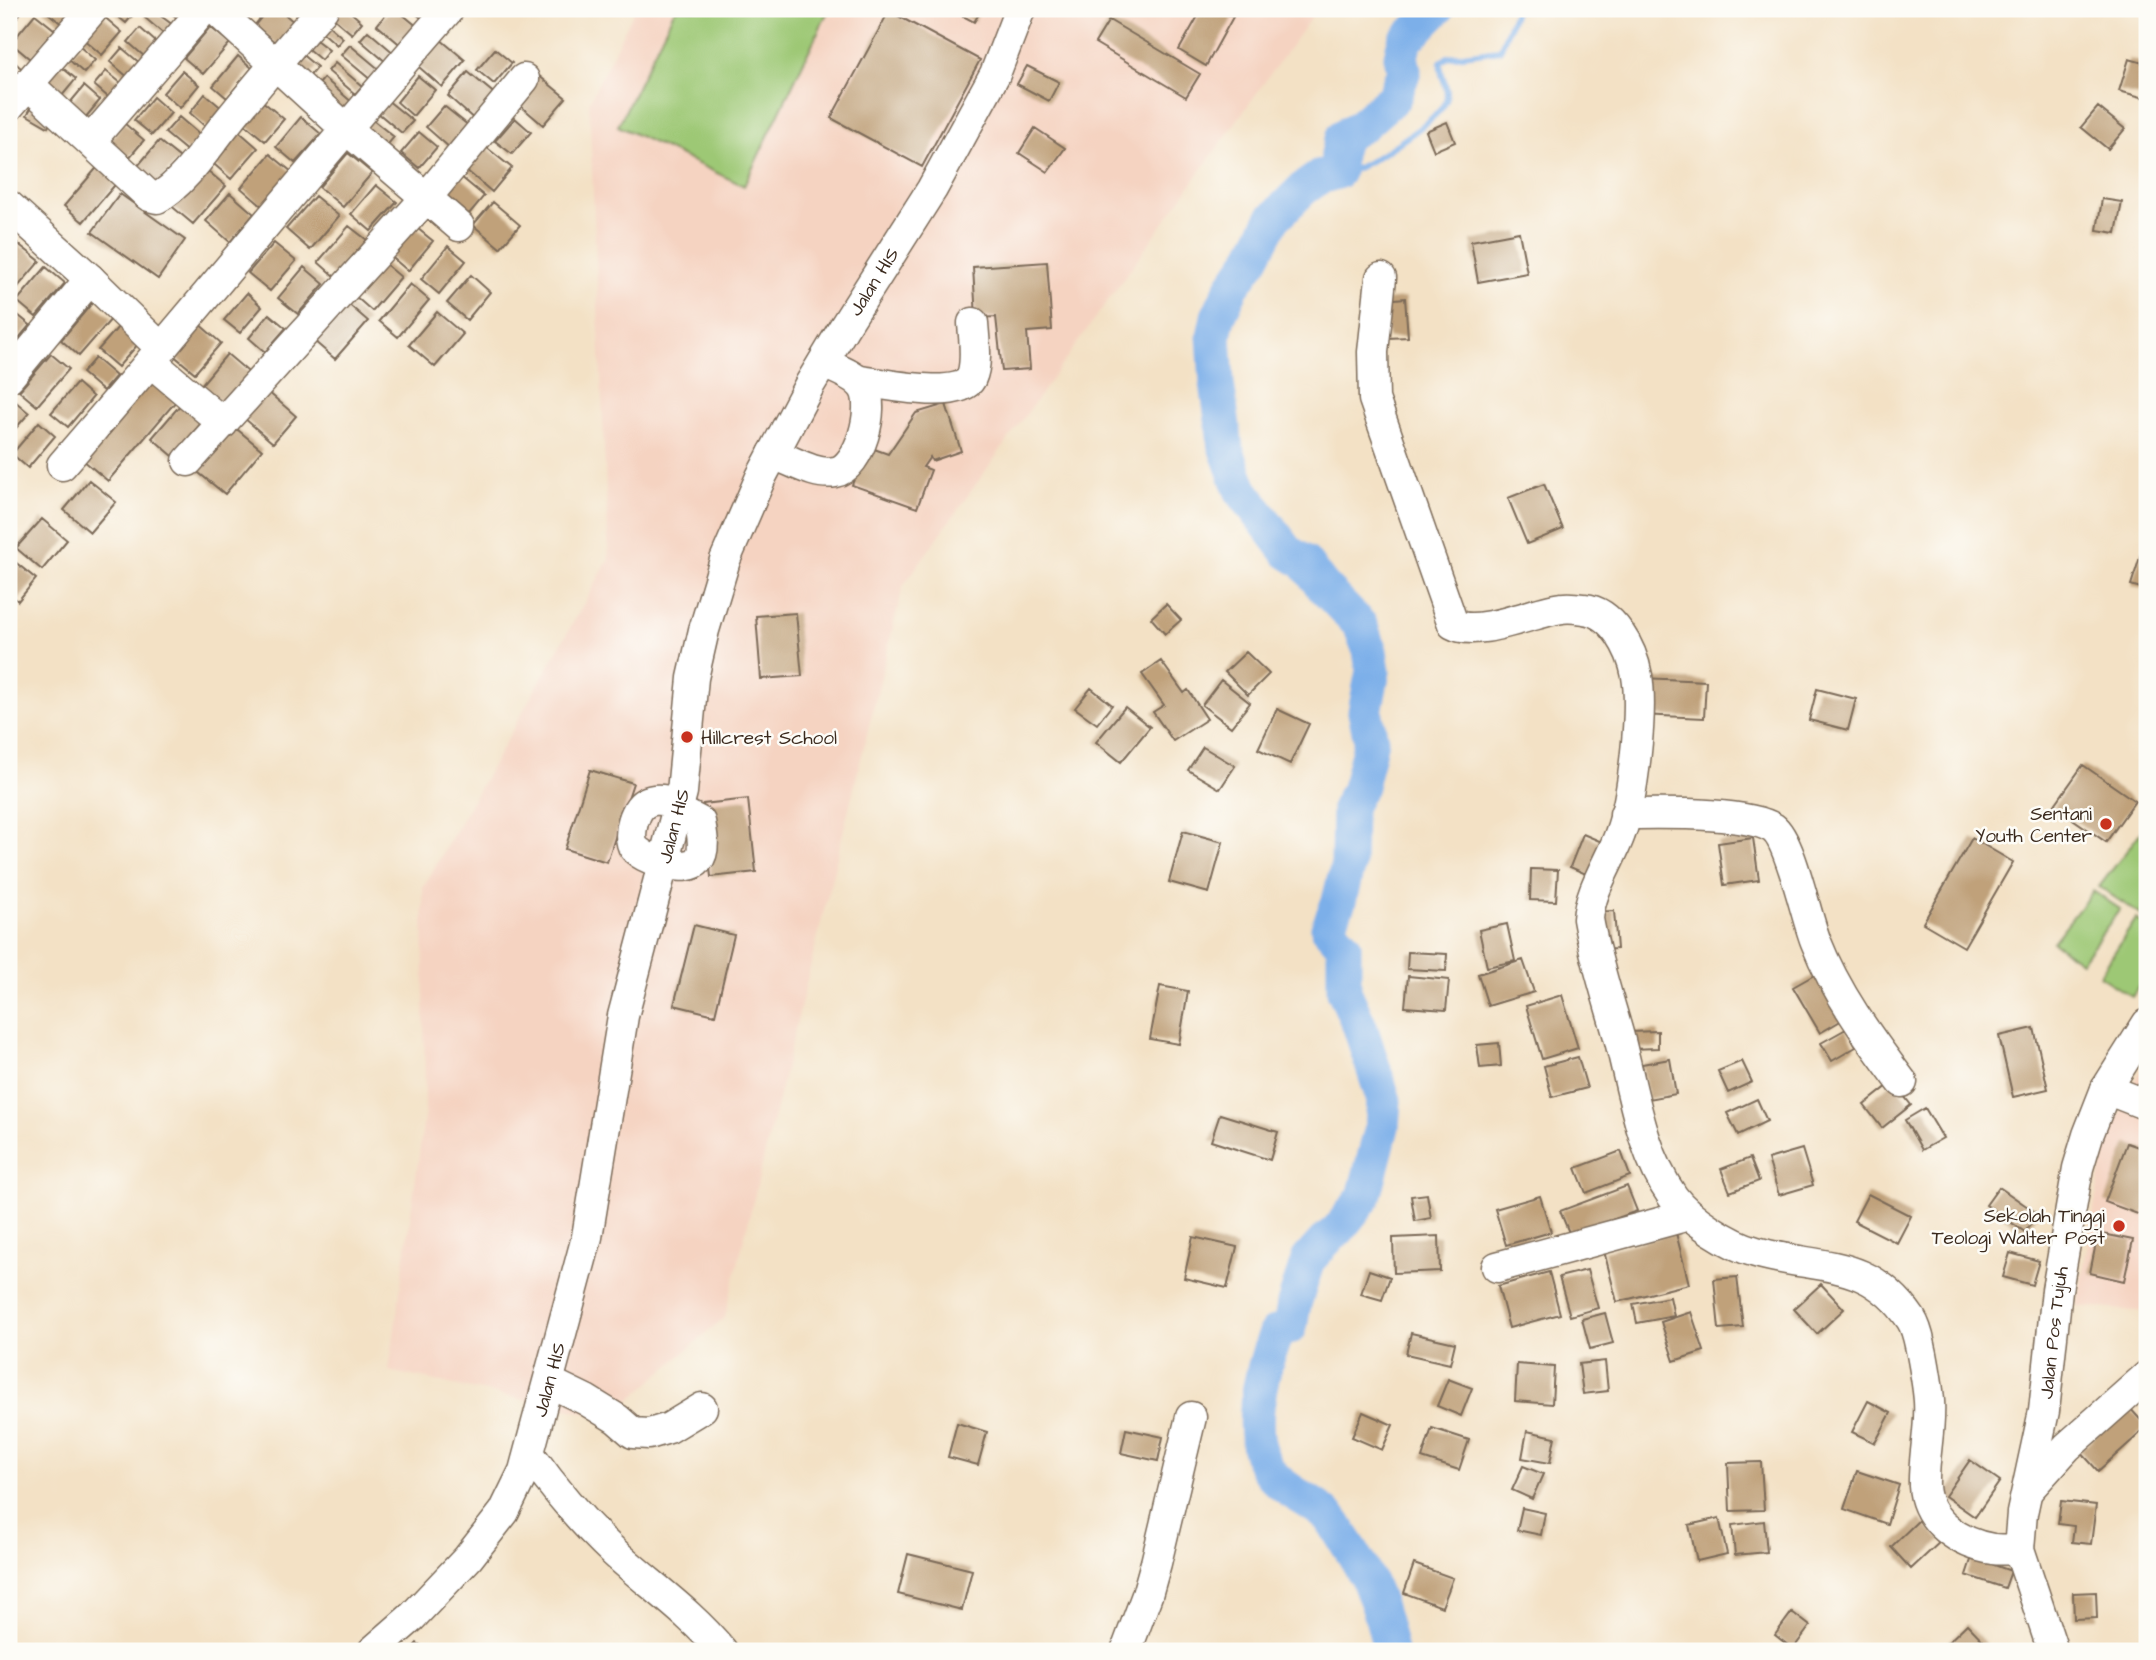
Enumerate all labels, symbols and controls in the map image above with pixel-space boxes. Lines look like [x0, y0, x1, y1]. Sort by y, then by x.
street label: Jalan HIS [843, 243, 906, 322]
place label: Hillcrest School [701, 725, 837, 752]
marker: Hillcrest School [679, 729, 695, 745]
street label: Jalan HIS [652, 786, 697, 866]
place label: Sentani Youth Center [1975, 801, 2093, 850]
marker: Sentani Youth Center [2098, 816, 2114, 832]
place label: Sekolah Tinggi Teologi Walter Post [1932, 1203, 2105, 1253]
marker: Sekolah Tinggi Teologi Walter Post [2111, 1218, 2127, 1234]
street label: Jalan Pos Tujuh [2033, 1264, 2076, 1400]
street label: Jalan HIS [527, 1339, 573, 1420]

